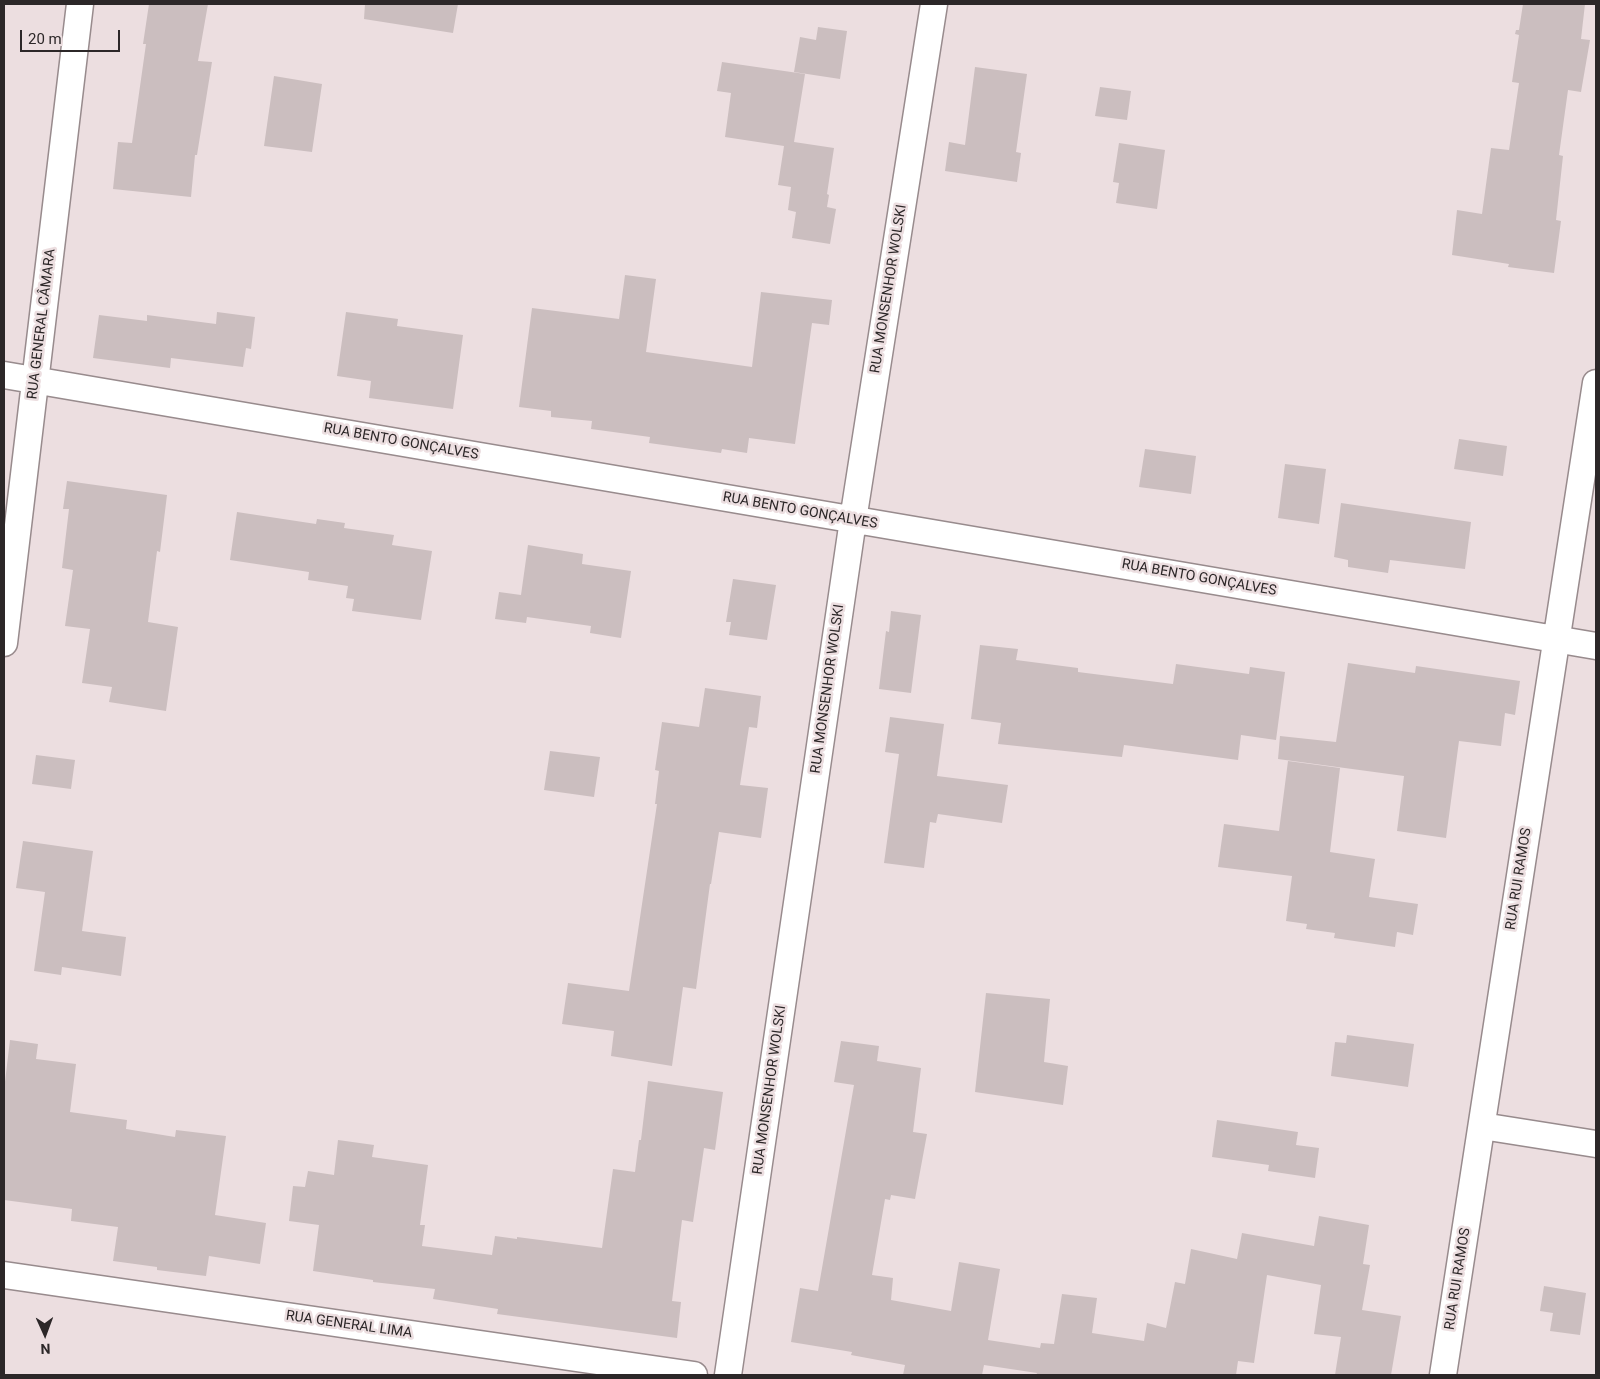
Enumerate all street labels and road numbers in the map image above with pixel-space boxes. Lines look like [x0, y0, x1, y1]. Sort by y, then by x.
street label: RUA MONSENHOR WOLSKI [867, 203, 911, 375]
street label: RUA GENERAL CÂMARA [24, 248, 60, 400]
street label: RUA BENTO GONÇALVES [322, 420, 480, 464]
street label: RUA BENTO GONÇALVES [721, 489, 879, 533]
street label: RUA BENTO GONÇALVES [1120, 556, 1278, 600]
street label: RUA MONSENHOR WOLSKI [808, 603, 848, 775]
street label: RUA RUI RAMOS [1503, 827, 1535, 931]
street label: RUA MONSENHOR WOLSKI [750, 1004, 790, 1176]
street label: RUA RUI RAMOS [1442, 1227, 1474, 1331]
street label: RUA GENERAL LIMA [285, 1308, 413, 1342]

